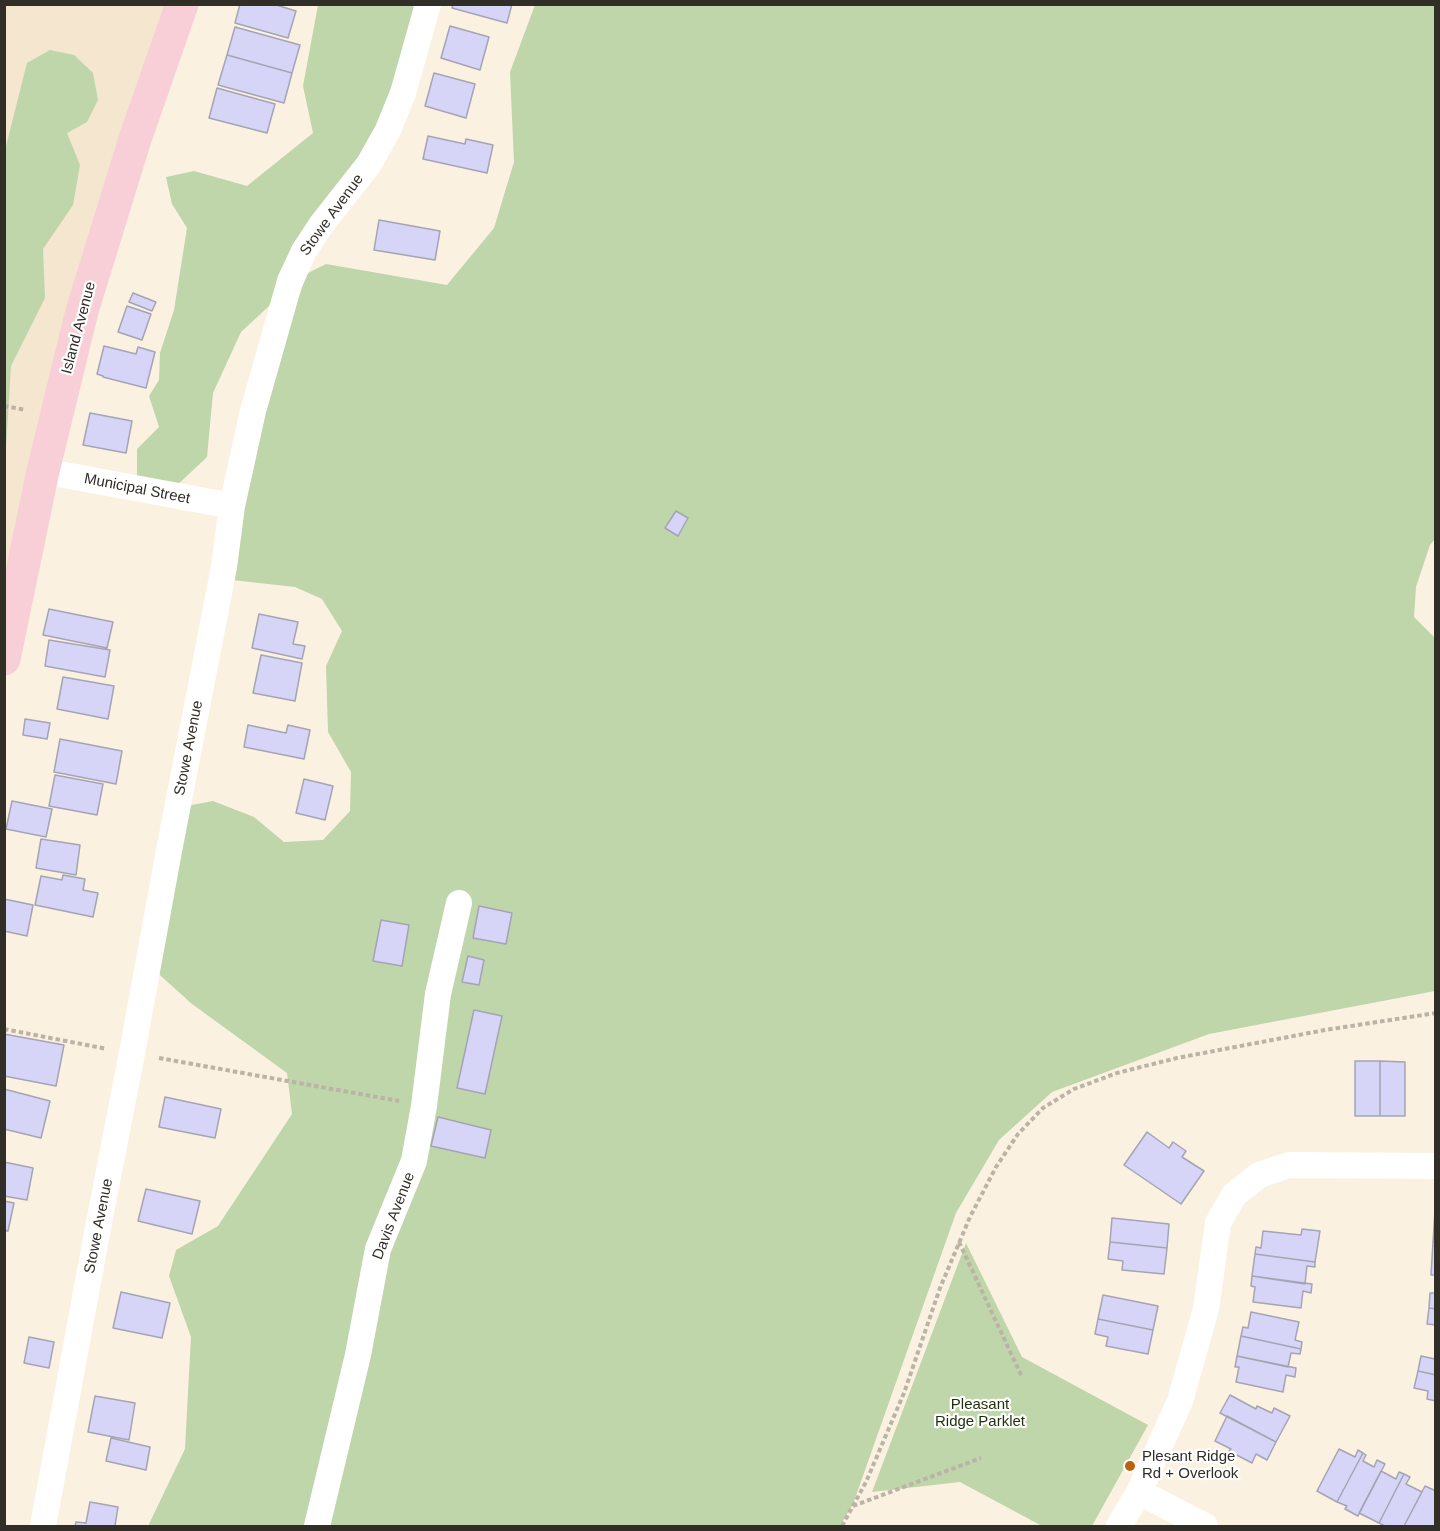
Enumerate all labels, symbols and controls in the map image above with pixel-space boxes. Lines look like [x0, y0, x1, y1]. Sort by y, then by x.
street label: Stowe Avenue [296, 171, 368, 259]
street label: Island Avenue [58, 280, 100, 376]
street label: Municipal Street [82, 470, 192, 508]
street label: Stowe Avenue [171, 699, 207, 797]
street label: Davis Avenue [369, 1170, 419, 1262]
street label: Stowe Avenue [81, 1177, 117, 1275]
park label: Pleasant Ridge Parklet [935, 1396, 1025, 1431]
place label: Plesant Ridge Rd + Overlook [1142, 1448, 1238, 1483]
marker: Plesant Ridge Rd + Overlook [1123, 1459, 1137, 1473]

